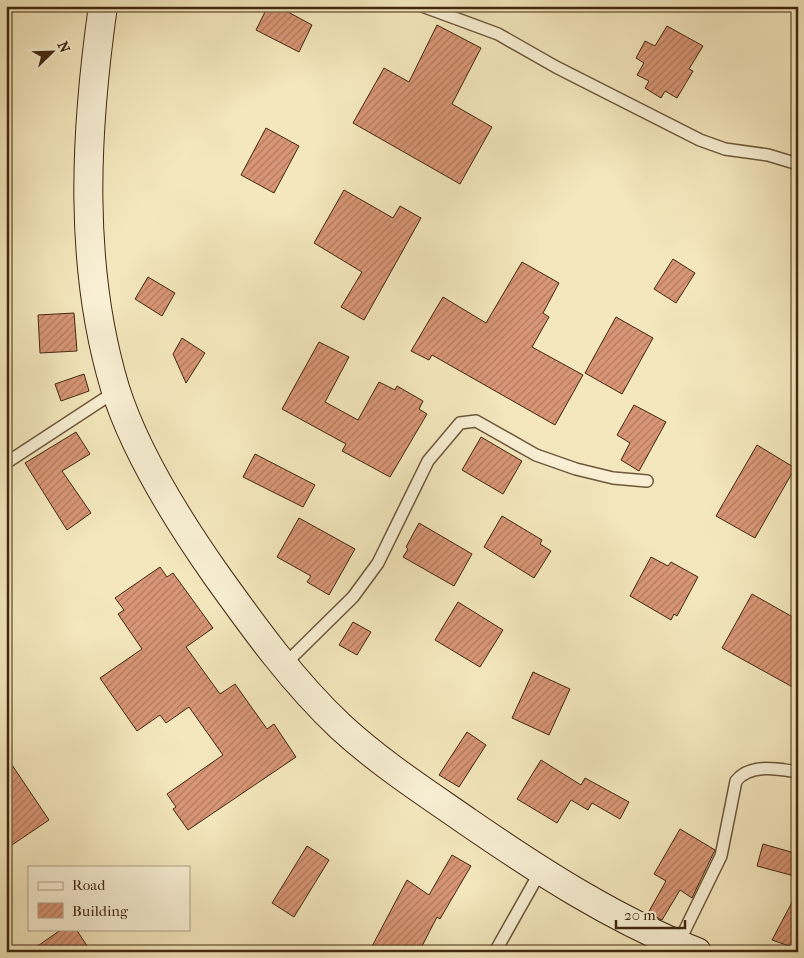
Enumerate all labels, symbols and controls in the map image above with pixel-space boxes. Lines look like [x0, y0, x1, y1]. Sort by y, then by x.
north arrow [28, 28, 78, 78]
text: N [54, 39, 74, 56]
legend [28, 866, 190, 930]
text: Road [72, 876, 106, 894]
scale bar [616, 898, 685, 930]
text: Building [72, 902, 129, 920]
text: 20 m [624, 906, 656, 924]

